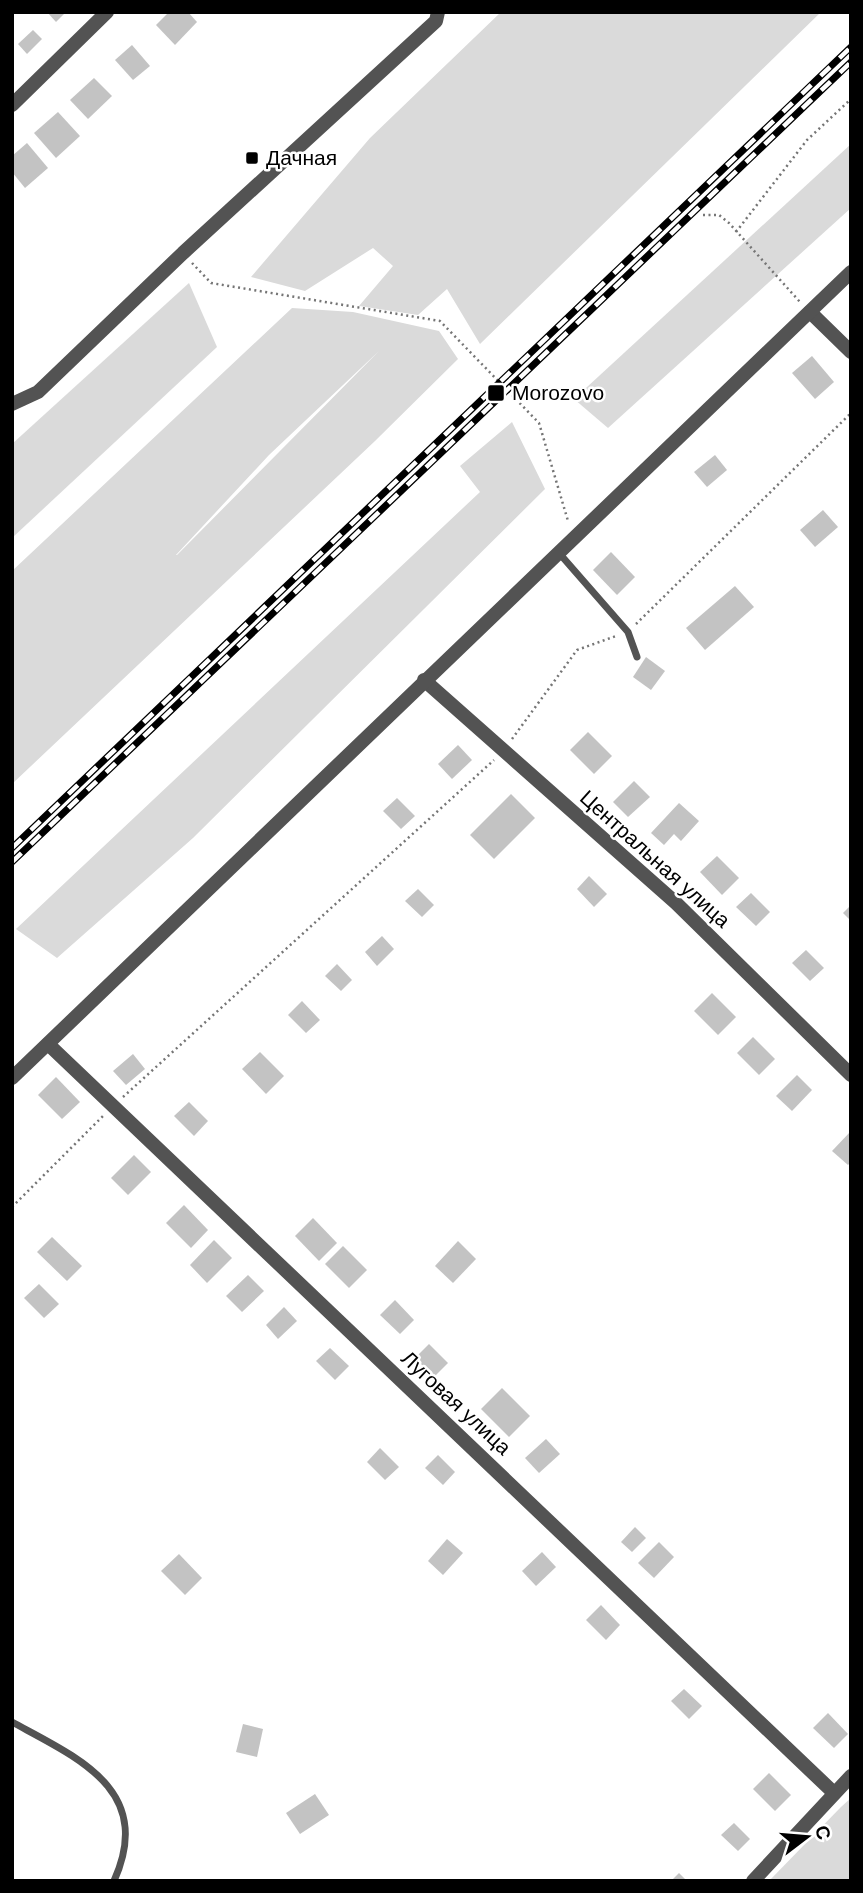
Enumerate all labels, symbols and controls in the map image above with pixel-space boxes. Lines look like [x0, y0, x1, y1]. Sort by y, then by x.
place label: Дачная [266, 146, 337, 169]
marker: Дачная [244, 150, 260, 166]
place label: Morozovo [512, 381, 604, 404]
marker: Morozovo [486, 383, 506, 403]
street label: Центральная улица [576, 785, 735, 932]
street label: Луговая улица [397, 1346, 516, 1459]
north arrow [772, 1802, 842, 1872]
text: С [811, 1823, 835, 1842]

